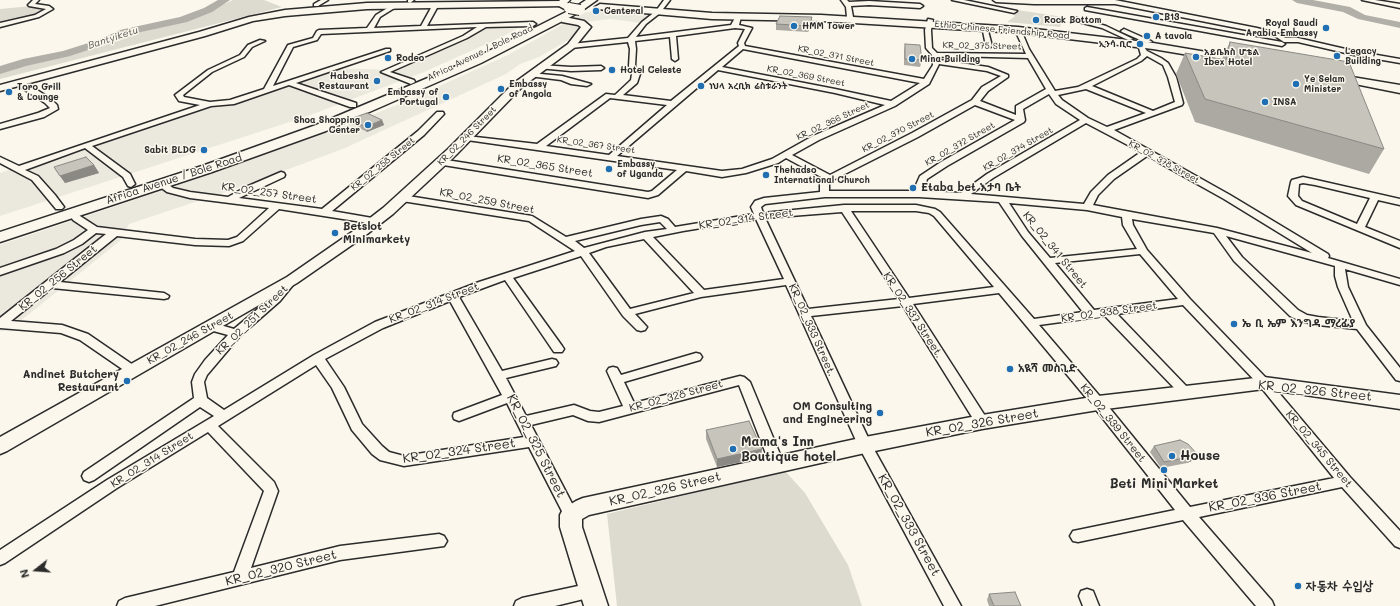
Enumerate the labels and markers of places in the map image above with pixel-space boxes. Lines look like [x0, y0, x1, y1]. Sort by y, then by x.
marker: Centeral [591, 6, 601, 16]
place label: Centeral [604, 6, 643, 16]
marker: B13 [1151, 12, 1161, 22]
place label: B13 [1164, 12, 1179, 22]
marker: Rock Bottom [1031, 15, 1041, 25]
place label: Rock Bottom [1044, 15, 1101, 25]
place label: Royal Saudi Arabia Embassy [1246, 18, 1318, 39]
marker: HMM Tower [789, 21, 799, 31]
place label: HMM Tower [802, 21, 855, 31]
marker: Royal Saudi Arabia Embassy [1321, 23, 1331, 33]
marker: A tavola [1142, 31, 1152, 41]
place label: A tavola [1155, 31, 1192, 41]
place label: ኢንሳ ቢሮ [1099, 39, 1132, 49]
marker: ኢንሳ ቢሮ [1135, 39, 1145, 49]
place label: Legacy Building [1345, 46, 1381, 67]
place label: አይቤክስ ሆቴል Ibex Hotel [1204, 47, 1259, 68]
marker: Legacy Building [1332, 51, 1342, 61]
marker: አይቤክስ ሆቴል Ibex Hotel [1191, 52, 1201, 62]
marker: Rodeo [383, 53, 393, 63]
place label: Rodeo [396, 53, 424, 63]
marker: Mina Building [907, 54, 917, 64]
place label: Mina Building [920, 54, 980, 64]
marker: Hotel Celeste [607, 65, 617, 75]
place label: Hotel Celeste [620, 65, 681, 75]
place label: Habesha Restaurant [319, 71, 369, 92]
place label: Ye Selam Minister [1304, 74, 1345, 95]
marker: Habesha Restaurant [372, 76, 382, 86]
place label: Embassy of Angola [509, 79, 552, 100]
marker: Ye Selam Minister [1291, 79, 1301, 89]
marker: ነህላ አረቢክ ሬስቱራንት [696, 81, 706, 91]
place label: ነህላ አረቢክ ሬስቱራንት [709, 81, 788, 91]
place label: Toro Grill & Lounge [17, 82, 61, 103]
marker: Embassy of Angola [496, 84, 506, 94]
marker: Toro Grill & Lounge [4, 87, 14, 97]
place label: Embassy of Portugal [387, 87, 438, 108]
marker: Embassy of Portugal [441, 92, 451, 102]
marker: INSA [1260, 97, 1270, 107]
place label: INSA [1273, 97, 1296, 107]
place label: Shoa Shopping Center [294, 115, 360, 136]
marker: Shoa Shopping Center [363, 120, 373, 130]
place label: Sabit BLDG [144, 145, 196, 155]
marker: Sabit BLDG [199, 145, 209, 155]
place label: Embassy of Uganda [617, 159, 663, 180]
marker: Embassy of Uganda [604, 164, 614, 174]
place label: Thehadso International Church [774, 165, 870, 186]
marker: Thehadso International Church [761, 170, 771, 180]
place label: Etaba bet እታባ ቤት [921, 181, 1021, 195]
marker: Etaba bet እታባ ቤት [908, 183, 918, 193]
place label: Betslot Minimarkety [343, 220, 410, 246]
marker: Betslot Minimarkety [330, 228, 340, 238]
place label: ኤ ቢ ኤም እንግዳ ማረፊያ [1242, 317, 1355, 331]
marker: ኤ ቢ ኤም እንግዳ ማረፊያ [1229, 319, 1239, 329]
place label: አዪሻ መስጊድ [1018, 362, 1077, 376]
marker: አዪሻ መስጊድ [1005, 364, 1015, 374]
place label: Andinet Butchery Restaurant [23, 368, 119, 394]
marker: Andinet Butchery Restaurant [122, 376, 132, 386]
place label: OM Consulting and Engineering [783, 400, 872, 426]
marker: OM Consulting and Engineering [875, 408, 885, 418]
place label: Mama's Inn Boutique hotel [741, 434, 836, 465]
marker: Mama's Inn Boutique hotel [728, 444, 738, 454]
place label: House [1180, 448, 1220, 464]
marker: House [1167, 451, 1177, 461]
marker: Beti Mini Market [1159, 465, 1169, 475]
place label: Beti Mini Market [1110, 476, 1218, 492]
place label: 자동차 수입상 [1306, 578, 1373, 594]
marker: 자동차 수입상 [1293, 581, 1303, 591]

